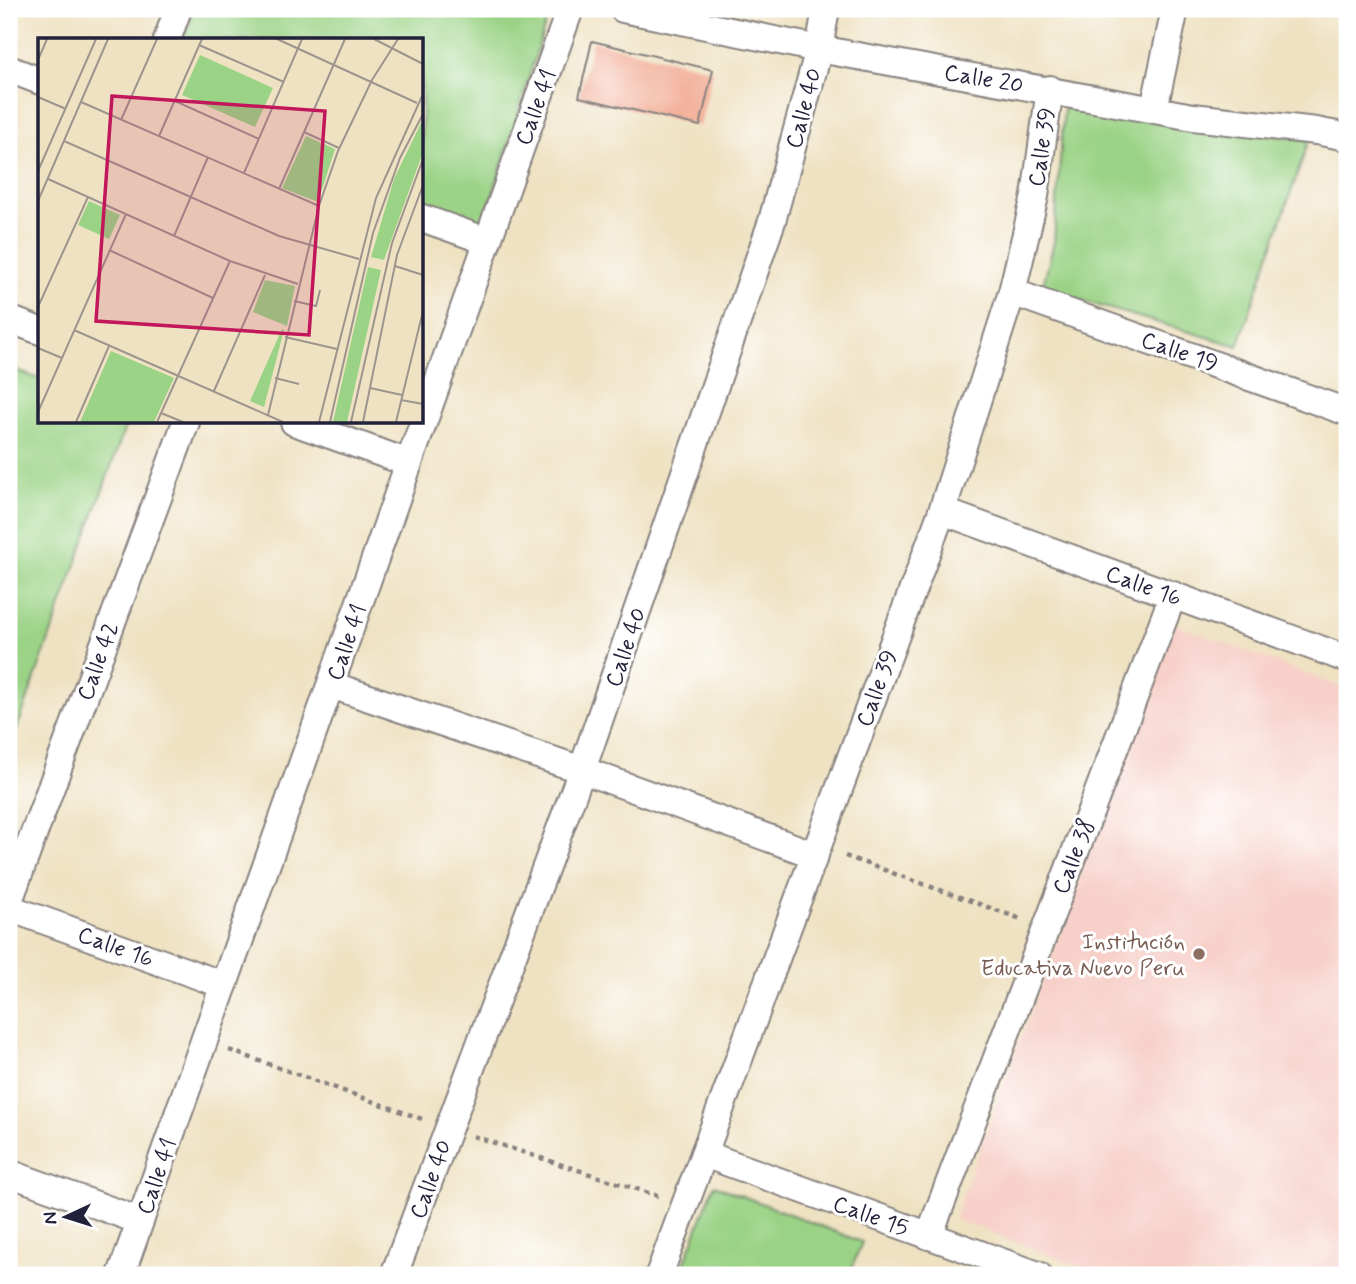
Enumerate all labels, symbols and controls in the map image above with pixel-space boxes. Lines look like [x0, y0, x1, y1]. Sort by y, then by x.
inset map [38, 38, 424, 424]
street label: Calle 20 [942, 58, 1026, 102]
street label: Calle 41 [509, 65, 564, 150]
street label: Calle 40 [780, 65, 830, 152]
street label: Calle 39 [1023, 106, 1063, 189]
street label: Calle 19 [1137, 326, 1222, 380]
street label: Calle 16 [1101, 559, 1185, 614]
street label: Calle 41 [321, 600, 375, 685]
street label: Calle 40 [599, 604, 654, 691]
street label: Calle 42 [71, 618, 127, 705]
street label: Calle 39 [850, 646, 906, 731]
street label: Calle 38 [1047, 815, 1103, 899]
street label: Calle 16 [73, 920, 157, 975]
place label: Institución Educativa Nuevo Peru [981, 928, 1185, 984]
marker: Institución Educativa Nuevo Peru [1191, 946, 1207, 962]
street label: Calle 41 [131, 1134, 185, 1219]
street label: Calle 40 [404, 1136, 460, 1223]
north arrow [32, 1182, 102, 1252]
street label: Calle 15 [828, 1189, 912, 1244]
text: N [38, 1211, 63, 1225]

